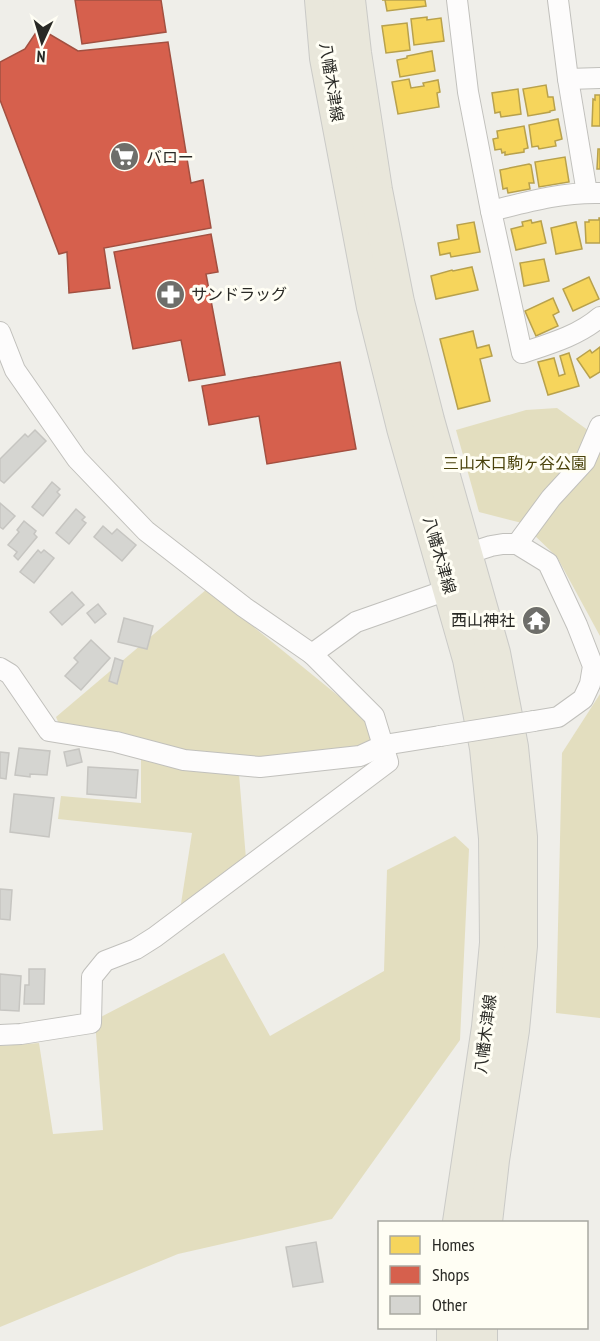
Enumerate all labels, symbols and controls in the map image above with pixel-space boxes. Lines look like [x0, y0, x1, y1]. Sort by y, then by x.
north arrow [12, 12, 72, 72]
street label: 八幡木津線 [316, 41, 348, 123]
text: N [36, 47, 46, 67]
supermarket icon: バロー [109, 141, 141, 173]
place label: バロー [146, 147, 194, 167]
pharmacy icon: サンドラッグ [154, 278, 186, 310]
place label: サンドラッグ [191, 284, 287, 304]
park label: 三山木口駒ヶ谷公園 [443, 453, 587, 473]
street label: 八幡木津線 [419, 514, 461, 596]
temple icon: 西山神社 [520, 604, 552, 636]
place label: 西山神社 [451, 610, 515, 630]
street label: 八幡木津線 [470, 993, 500, 1075]
legend [378, 1221, 588, 1329]
text: Homes [432, 1233, 475, 1256]
text: Shops [432, 1263, 469, 1286]
text: Other [432, 1293, 467, 1316]

